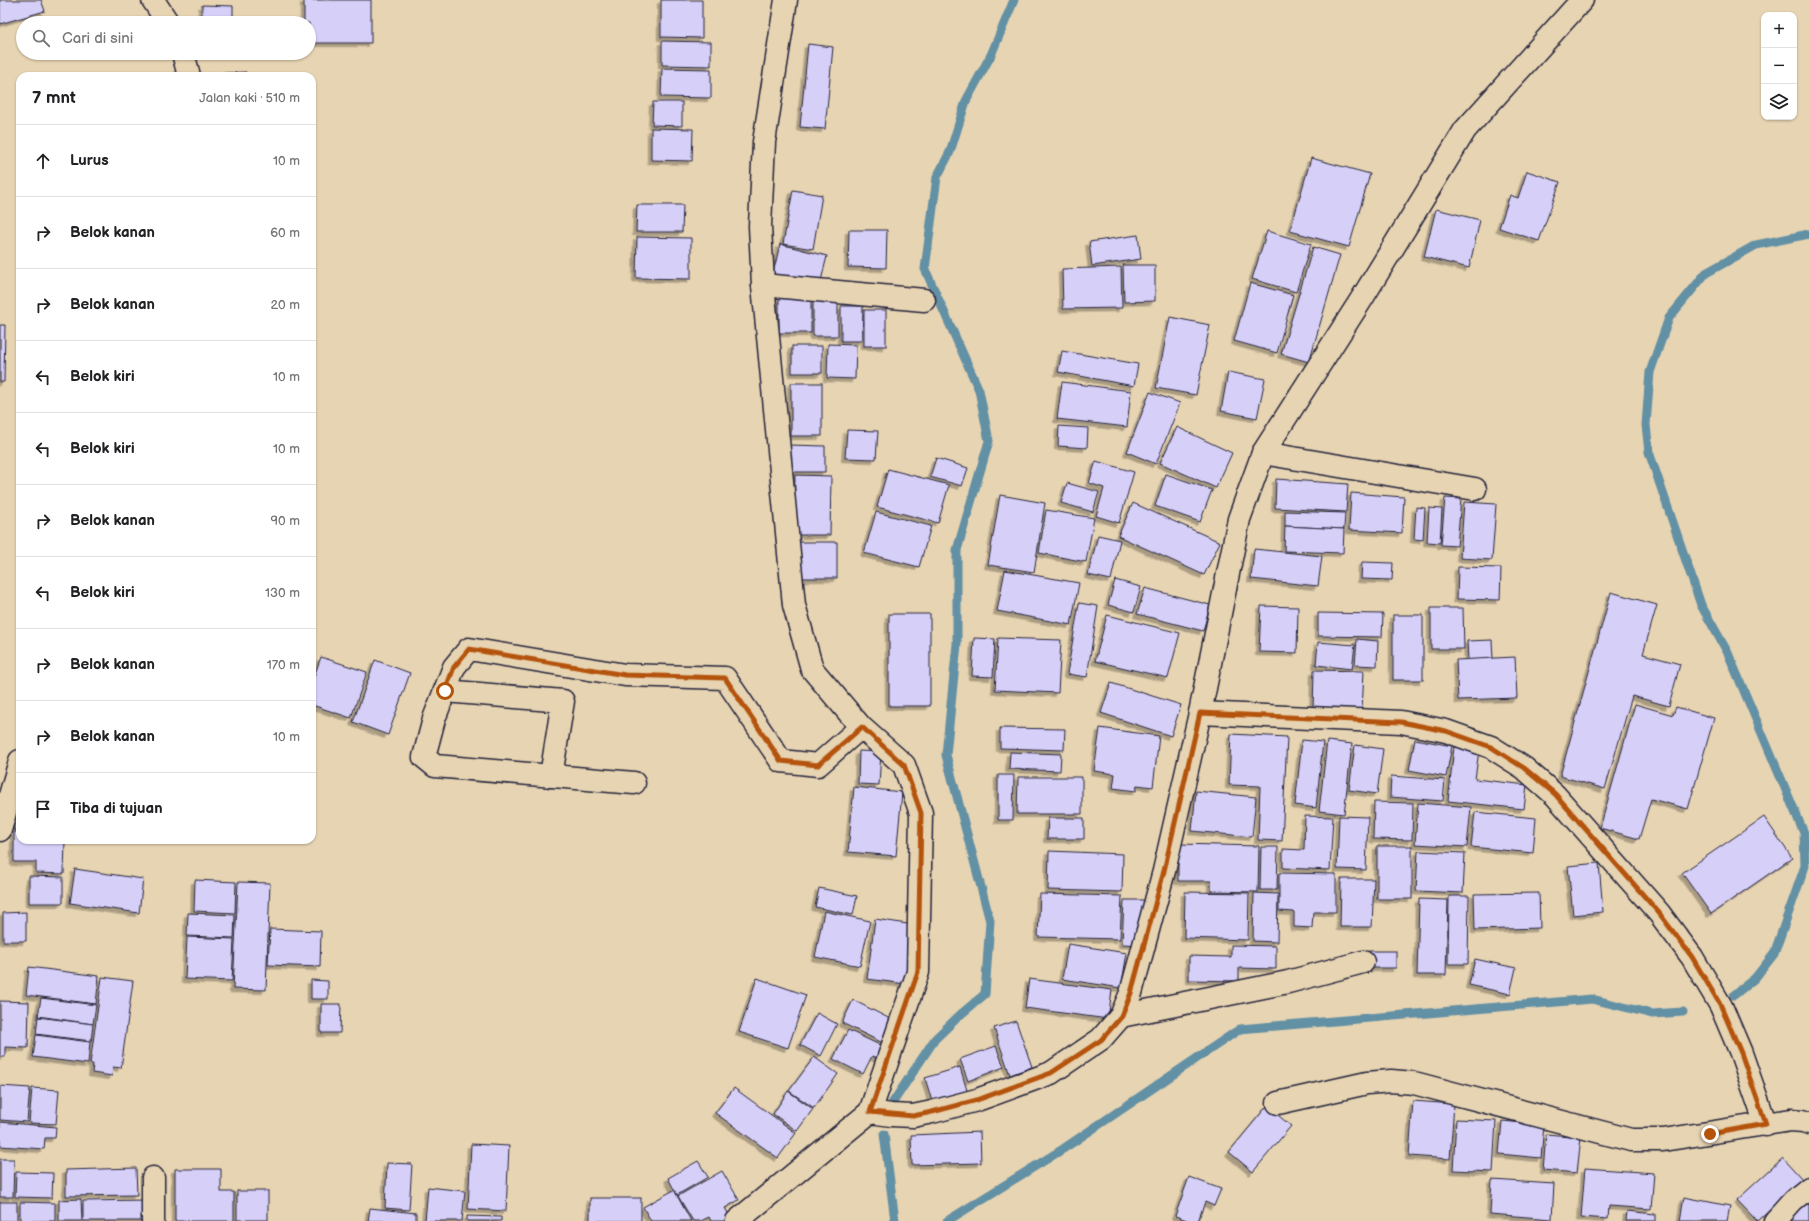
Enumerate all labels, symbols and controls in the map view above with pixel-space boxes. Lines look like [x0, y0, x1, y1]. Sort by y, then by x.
map controls [1761, 12, 1797, 120]
button: + [1761, 12, 1797, 48]
search box [16, 16, 316, 60]
icon: search [30, 27, 52, 49]
text: Cari di sini [62, 29, 133, 48]
button: − [1761, 48, 1797, 84]
button: layers [1761, 84, 1797, 120]
text: 7 mnt [32, 88, 76, 108]
text: Jalan kaki · 510 m [199, 90, 300, 106]
icon: ahead [32, 150, 54, 172]
text: Lurus [70, 151, 109, 170]
text: 10 m [273, 153, 300, 169]
icon: right [32, 222, 54, 244]
text: Belok kanan [70, 223, 155, 242]
text: 60 m [270, 225, 300, 241]
icon: right [32, 294, 54, 316]
text: Belok kanan [70, 295, 155, 314]
text: 20 m [270, 297, 300, 313]
icon: left [32, 366, 54, 388]
text: Belok kiri [70, 367, 135, 386]
text: 10 m [273, 369, 300, 385]
icon: left [32, 438, 54, 460]
text: Belok kiri [70, 439, 135, 458]
text: 10 m [273, 441, 300, 457]
icon: right [32, 510, 54, 532]
text: Belok kanan [70, 511, 155, 530]
text: 90 m [271, 513, 300, 529]
icon: left [32, 582, 54, 604]
text: Belok kiri [70, 583, 135, 602]
text: 130 m [265, 585, 300, 601]
icon: right [32, 654, 54, 676]
text: Belok kanan [70, 655, 155, 674]
text: 170 m [267, 657, 300, 673]
route start [436, 682, 454, 700]
icon: right [32, 726, 54, 748]
text: Belok kanan [70, 727, 155, 746]
text: 10 m [273, 729, 300, 745]
icon: arrive [32, 798, 54, 820]
text: Tiba di tujuan [70, 799, 163, 818]
route end [1701, 1125, 1719, 1143]

